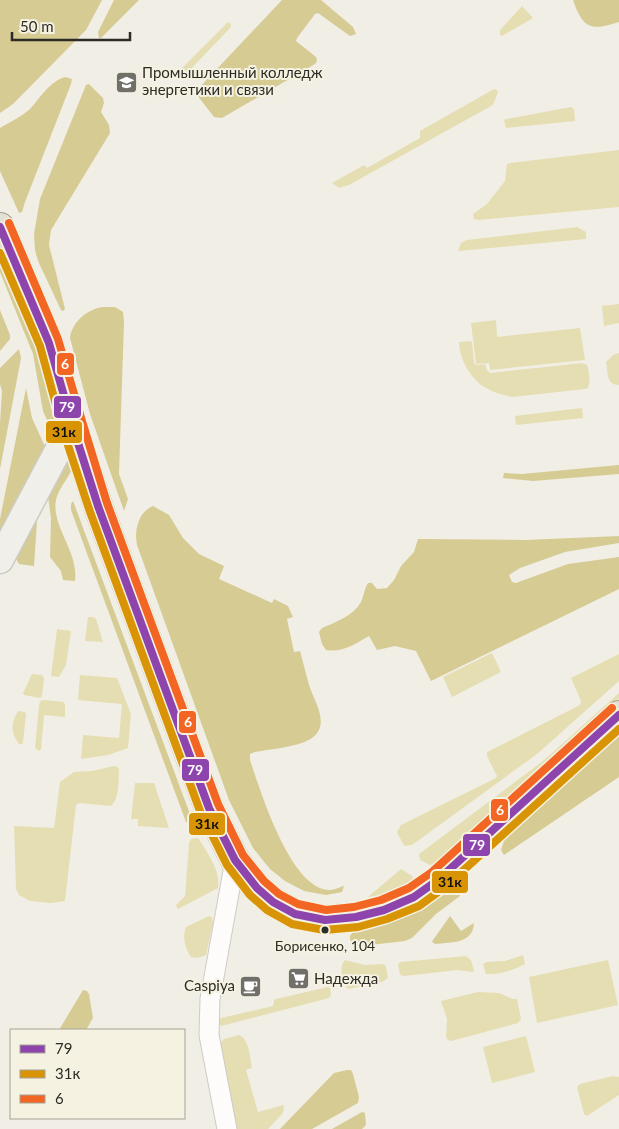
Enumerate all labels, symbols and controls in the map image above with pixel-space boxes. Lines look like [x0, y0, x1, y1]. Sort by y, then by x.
scale bar [12, 10, 130, 42]
text: 50 m [20, 17, 54, 35]
place label: Промышленный колледж энергетики и связи [142, 63, 323, 98]
school or university icon: Промышленный колледж энергетики и связи [114, 70, 138, 94]
line badge: 6 [56, 352, 75, 376]
text: 6 [61, 355, 69, 372]
line badge: 79 [53, 395, 82, 419]
text: 79 [59, 398, 75, 415]
line badge: 31к [45, 420, 83, 444]
text: 31к [52, 423, 76, 440]
line badge: 6 [178, 710, 197, 734]
text: 6 [184, 713, 192, 730]
line badge: 79 [181, 758, 210, 782]
text: 79 [187, 761, 203, 778]
line badge: 6 [490, 798, 509, 822]
text: 6 [496, 801, 504, 818]
line badge: 31к [188, 812, 226, 836]
text: 31к [195, 815, 219, 832]
line badge: 79 [462, 833, 491, 857]
text: 79 [469, 836, 485, 853]
line badge: 31к [431, 870, 469, 894]
text: 31к [438, 873, 462, 890]
marker: Борисенко, 104 [320, 925, 330, 935]
place label: Борисенко, 104 [275, 937, 375, 954]
supermarket icon: Надежда [286, 967, 310, 991]
place label: Надежда [314, 969, 378, 987]
cafe icon: Caspiya [239, 974, 263, 998]
place label: Caspiya [184, 976, 235, 994]
legend [10, 1029, 185, 1119]
text: 79 [55, 1039, 72, 1057]
text: 31к [55, 1064, 80, 1082]
text: 6 [55, 1089, 64, 1107]

